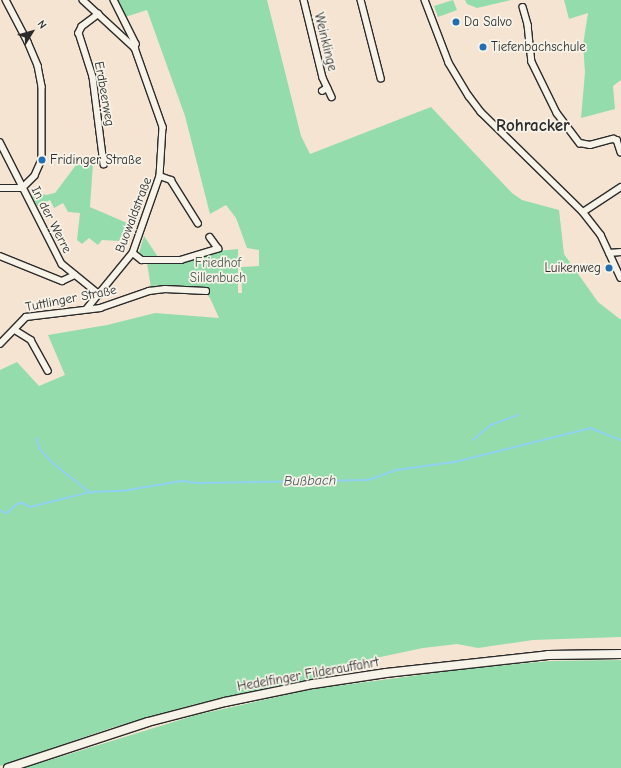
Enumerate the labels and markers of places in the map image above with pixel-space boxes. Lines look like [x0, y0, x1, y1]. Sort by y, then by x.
place label: Da Salvo [464, 14, 512, 30]
marker: Da Salvo [451, 17, 461, 27]
place label: Tiefenbachschule [491, 39, 586, 55]
marker: Tiefenbachschule [478, 42, 488, 52]
place label: Fridinger Straße [50, 152, 141, 168]
marker: Fridinger Straße [37, 155, 47, 165]
place label: Luikenweg [544, 260, 601, 276]
marker: Luikenweg [604, 263, 614, 273]

